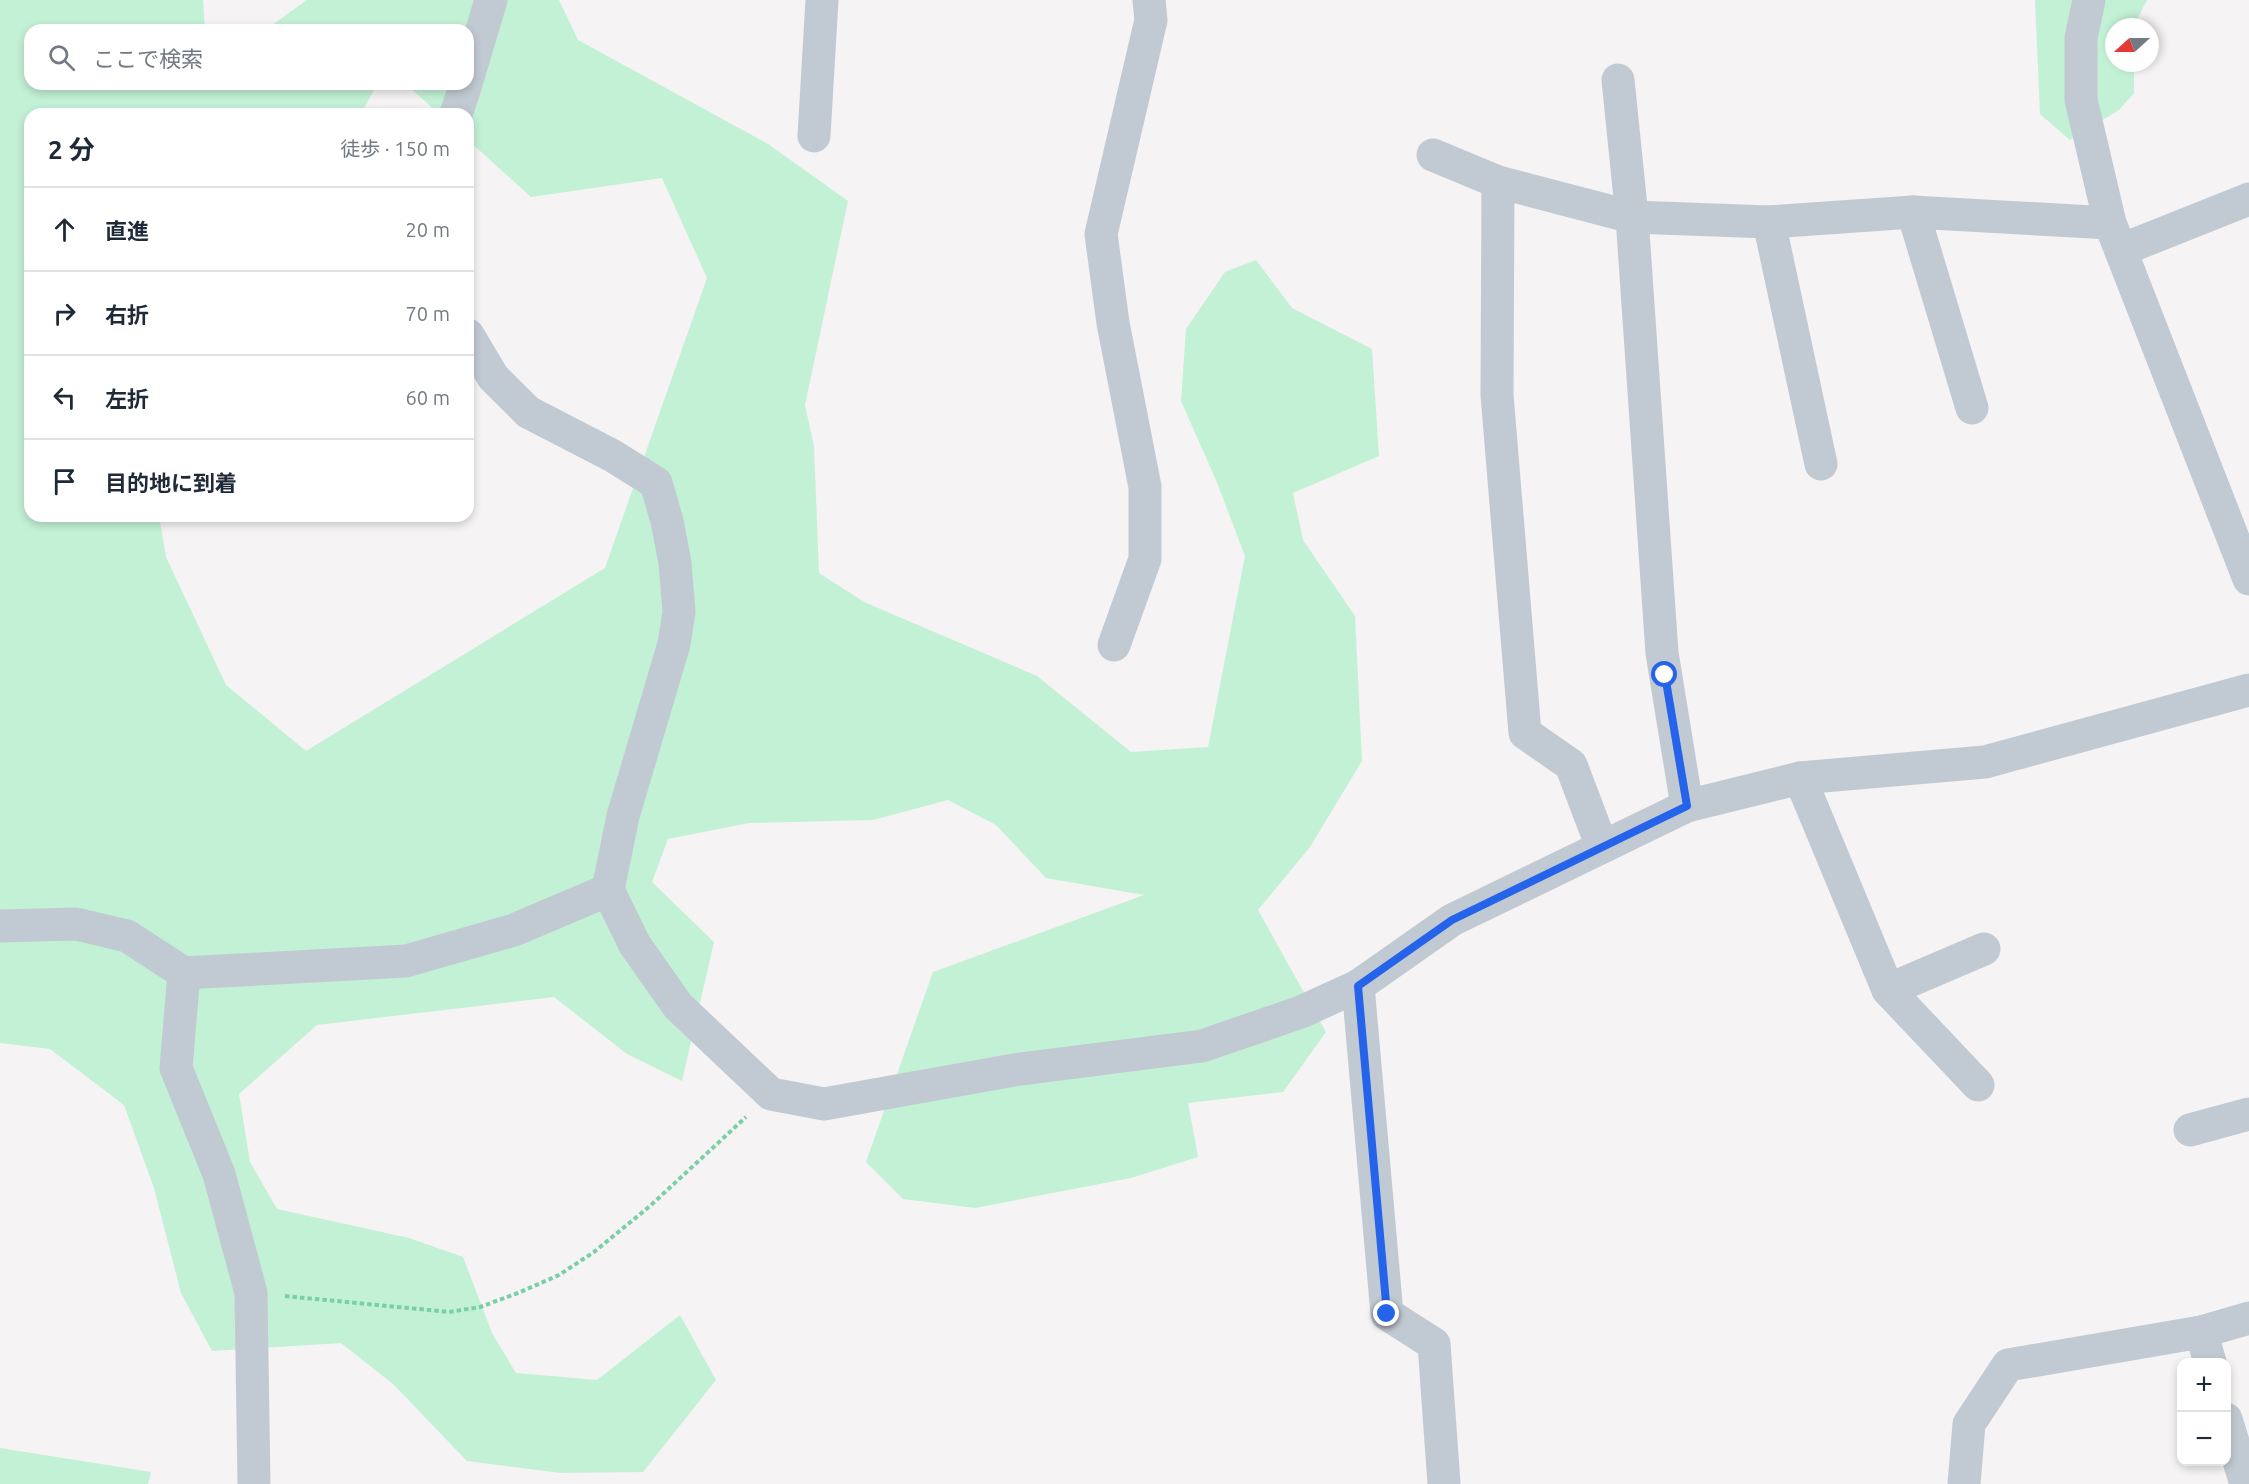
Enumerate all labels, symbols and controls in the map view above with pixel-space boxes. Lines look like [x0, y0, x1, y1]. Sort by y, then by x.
north arrow [2105, 18, 2159, 72]
search box [24, 24, 474, 90]
icon: search [45, 41, 78, 74]
text: ここで検索 [93, 46, 203, 71]
text: 2 分 [48, 135, 95, 164]
text: 徒歩 · 150 m [340, 137, 450, 160]
icon: ahead [48, 213, 81, 246]
text: 直進 [105, 218, 149, 243]
text: 20 m [406, 218, 450, 241]
icon: right [48, 297, 81, 330]
text: 右折 [105, 302, 149, 327]
text: 70 m [406, 302, 450, 325]
icon: left [48, 381, 81, 414]
text: 左折 [105, 386, 149, 411]
text: 60 m [406, 386, 450, 409]
icon: arrive [48, 465, 81, 498]
text: 目的地に到着 [105, 470, 237, 495]
route start [1651, 661, 1677, 687]
route end [1373, 1300, 1399, 1326]
map controls [2177, 1358, 2231, 1466]
button: + [2177, 1358, 2231, 1412]
button: − [2177, 1412, 2231, 1466]

